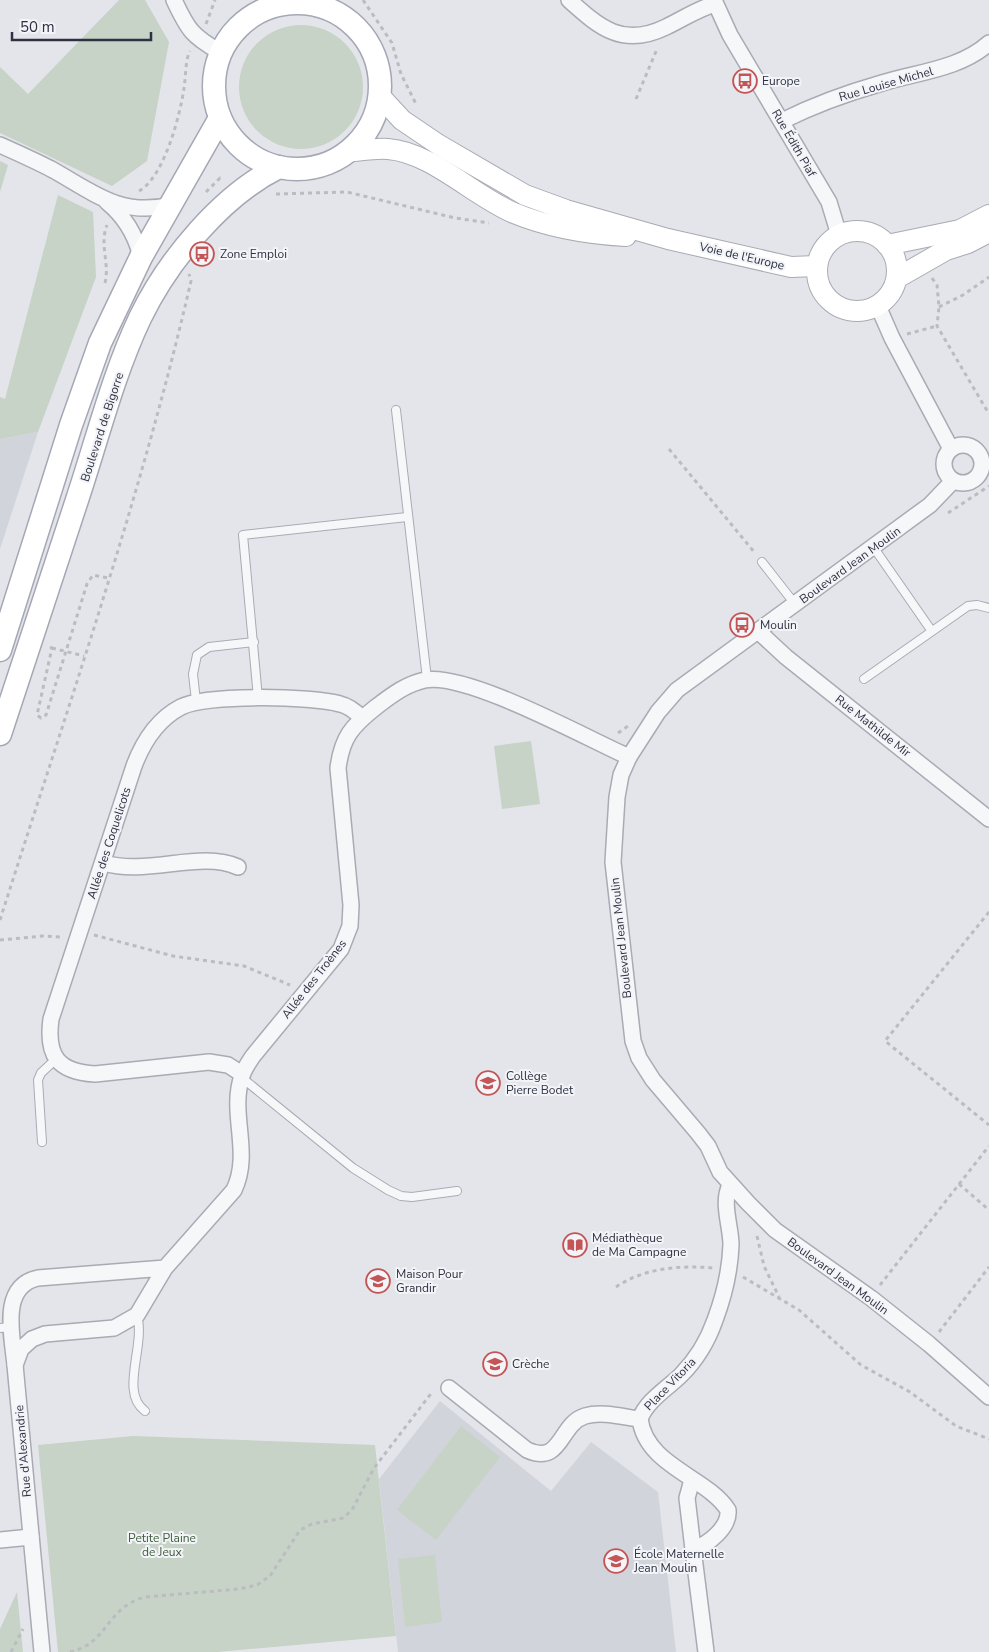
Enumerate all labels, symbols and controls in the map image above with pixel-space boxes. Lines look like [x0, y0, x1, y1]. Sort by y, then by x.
scale bar [12, 10, 151, 42]
text: 50 m [20, 17, 55, 37]
street label: Rue Louise Michel [837, 63, 935, 105]
bus stop icon: Europe [732, 68, 758, 94]
place label: Europe [762, 73, 800, 89]
street label: Rue Édith Piaf [768, 106, 820, 181]
street label: Voie de l'Europe [697, 238, 786, 274]
bus stop icon: Zone Emploi [189, 241, 215, 267]
place label: Zone Emploi [220, 246, 287, 262]
street label: Boulevard de Bigorre [77, 370, 127, 484]
street label: Boulevard Jean Moulin [796, 523, 904, 607]
bus stop icon: Moulin [729, 612, 755, 638]
place label: Moulin [760, 617, 797, 633]
street label: Rue Mathilde Mir [832, 691, 915, 761]
street label: Allée des Coquelicots [83, 785, 135, 901]
street label: Boulevard Jean Moulin [607, 877, 635, 999]
street label: Allée des Troènes [278, 936, 350, 1022]
place label: Collège Pierre Bodet [506, 1068, 574, 1098]
school or university icon: Collège Pierre Bodet [475, 1070, 501, 1096]
place label: Médiathèque de Ma Campagne [592, 1230, 686, 1260]
library icon: Médiathèque de Ma Campagne [562, 1232, 588, 1258]
street label: Boulevard Jean Moulin [784, 1234, 892, 1318]
place label: Maison Pour Grandir [396, 1266, 463, 1296]
school or university icon: Maison Pour Grandir [365, 1268, 391, 1294]
school or university icon: Crèche [482, 1351, 508, 1377]
street label: Place Vitoria [641, 1354, 699, 1414]
place label: Crèche [512, 1356, 549, 1372]
street label: Rue d'Alexandrie [11, 1404, 35, 1498]
park label: Petite Plaine de Jeux [128, 1530, 196, 1560]
place label: École Maternelle Jean Moulin [633, 1546, 724, 1576]
school or university icon: École Maternelle Jean Moulin [603, 1548, 629, 1574]

